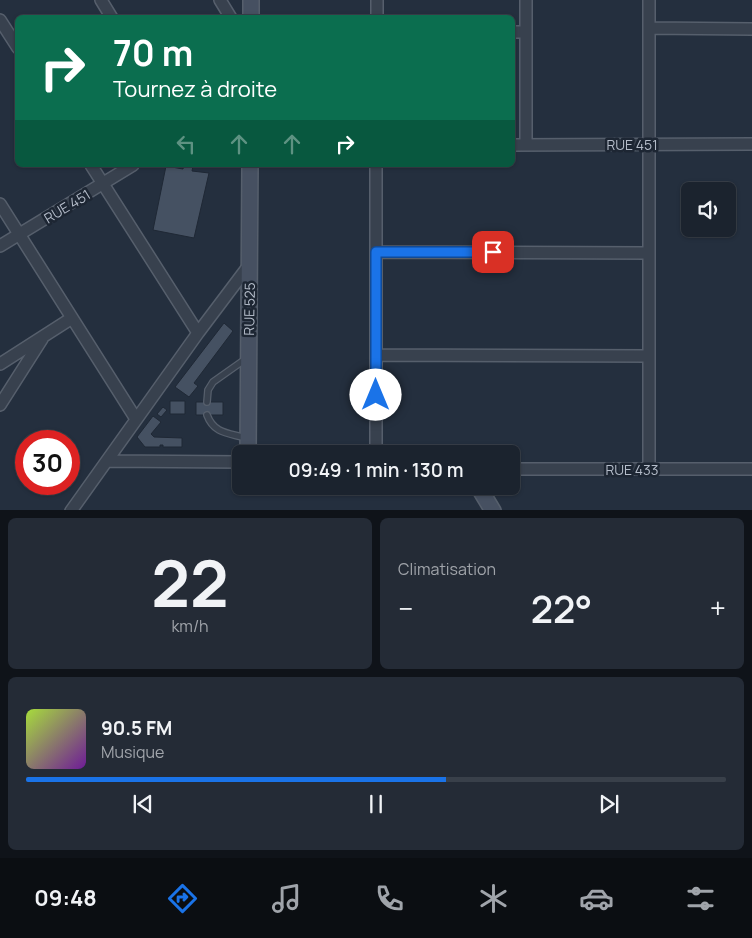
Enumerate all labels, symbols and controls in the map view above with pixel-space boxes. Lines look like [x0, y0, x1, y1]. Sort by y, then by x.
text: 70 m [113, 29, 193, 77]
icon: right [30, 35, 95, 100]
text: Tournez à droite [113, 74, 277, 104]
icon: left [172, 130, 200, 158]
icon: ahead [225, 130, 253, 158]
icon: ahead [278, 130, 306, 158]
icon: right [331, 130, 359, 158]
street label: RUE 451 [606, 135, 658, 154]
map controls [681, 182, 736, 237]
button: sound [681, 182, 736, 237]
street label: RUE 451 [40, 185, 94, 227]
pin [472, 231, 514, 273]
icon: arrive [479, 238, 507, 266]
street label: RUE 525 [239, 282, 259, 336]
position arrow [349, 368, 401, 420]
speed limit sign: 30 [15, 430, 80, 495]
text: 09:49 · 1 min · 130 m [289, 457, 463, 483]
street label: RUE 433 [605, 460, 659, 479]
text: 22 [151, 538, 229, 627]
text: Climatisation [398, 558, 496, 580]
text: 22° [531, 582, 592, 634]
text: − [398, 589, 413, 627]
text: + [710, 589, 726, 627]
text: km/h [171, 615, 209, 637]
text: 90.5 FM [101, 715, 172, 741]
text: Musique [101, 741, 164, 763]
icon: previous [129, 790, 157, 818]
icon: pause [362, 790, 390, 818]
icon: next [595, 790, 623, 818]
icon: directions [165, 881, 200, 916]
icon: music [269, 881, 304, 916]
icon: phone [372, 881, 407, 916]
icon: climate [476, 881, 511, 916]
icon: car [579, 881, 614, 916]
icon: filters [683, 881, 718, 916]
text: 09:48 [34, 883, 97, 913]

